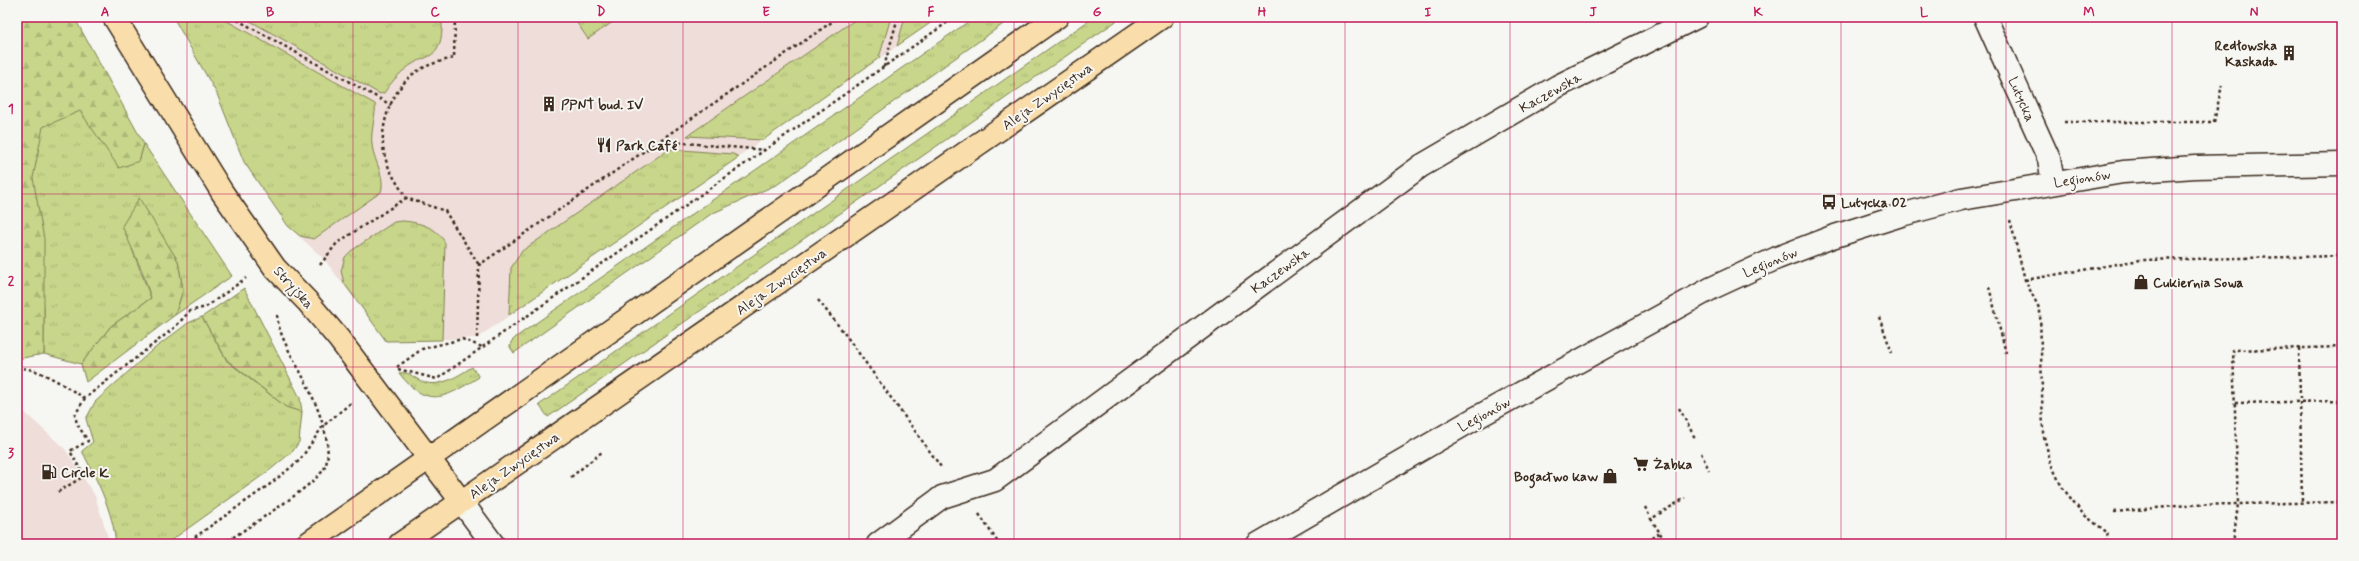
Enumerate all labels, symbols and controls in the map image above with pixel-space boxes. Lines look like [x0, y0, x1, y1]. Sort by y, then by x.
text: A [101, 4, 109, 21]
text: B [266, 4, 275, 21]
text: C [430, 4, 440, 21]
text: D [597, 4, 606, 21]
text: E [762, 4, 770, 21]
text: F [928, 4, 935, 21]
text: G [1093, 4, 1102, 21]
text: H [1258, 4, 1267, 21]
text: I [1425, 4, 1432, 21]
text: J [1589, 4, 1597, 21]
text: K [1753, 4, 1763, 21]
text: L [1920, 4, 1929, 21]
text: M [2083, 4, 2095, 21]
text: N [2250, 4, 2259, 21]
place label: Redłowska Kaskada [2214, 37, 2278, 71]
building icon: Redłowska Kaskada [2280, 44, 2298, 62]
street label: Aleja Zwycięstwa [999, 59, 1096, 135]
street label: Kaczewska [1516, 68, 1585, 117]
street label: Lutycka [2003, 74, 2039, 125]
building icon: PPNT bud. IV [540, 95, 558, 113]
place label: PPNT bud. IV [561, 96, 643, 114]
text: 1 [8, 101, 14, 118]
restaurant icon: Park Café [595, 136, 613, 154]
place label: Park Café [616, 137, 678, 155]
street label: Legionów [2052, 166, 2113, 194]
bus stop icon: Lutycka 02 [1820, 193, 1838, 211]
place label: Lutycka 02 [1841, 194, 1907, 212]
street label: Kaczewska [1248, 243, 1314, 298]
street label: Legionów [1740, 243, 1801, 284]
street label: Aleja Zwycięstwa [733, 244, 830, 320]
street label: Stryjska [269, 262, 317, 313]
text: 2 [8, 273, 15, 290]
shop icon: Cukiernia Sowa [2132, 273, 2150, 291]
place label: Cukiernia Sowa [2153, 274, 2244, 292]
street label: Legionów [1455, 393, 1515, 438]
street label: Aleja Zwycięstwa [466, 428, 563, 504]
text: 3 [8, 445, 14, 462]
supermarket icon: Żabka [1632, 455, 1650, 473]
place label: Żabka [1653, 456, 1693, 474]
fuel station icon: Circle K [40, 463, 58, 481]
place label: Circle K [61, 464, 109, 482]
shop icon: Bogactwo kaw [1601, 467, 1619, 485]
place label: Bogactwo kaw [1514, 468, 1598, 489]

